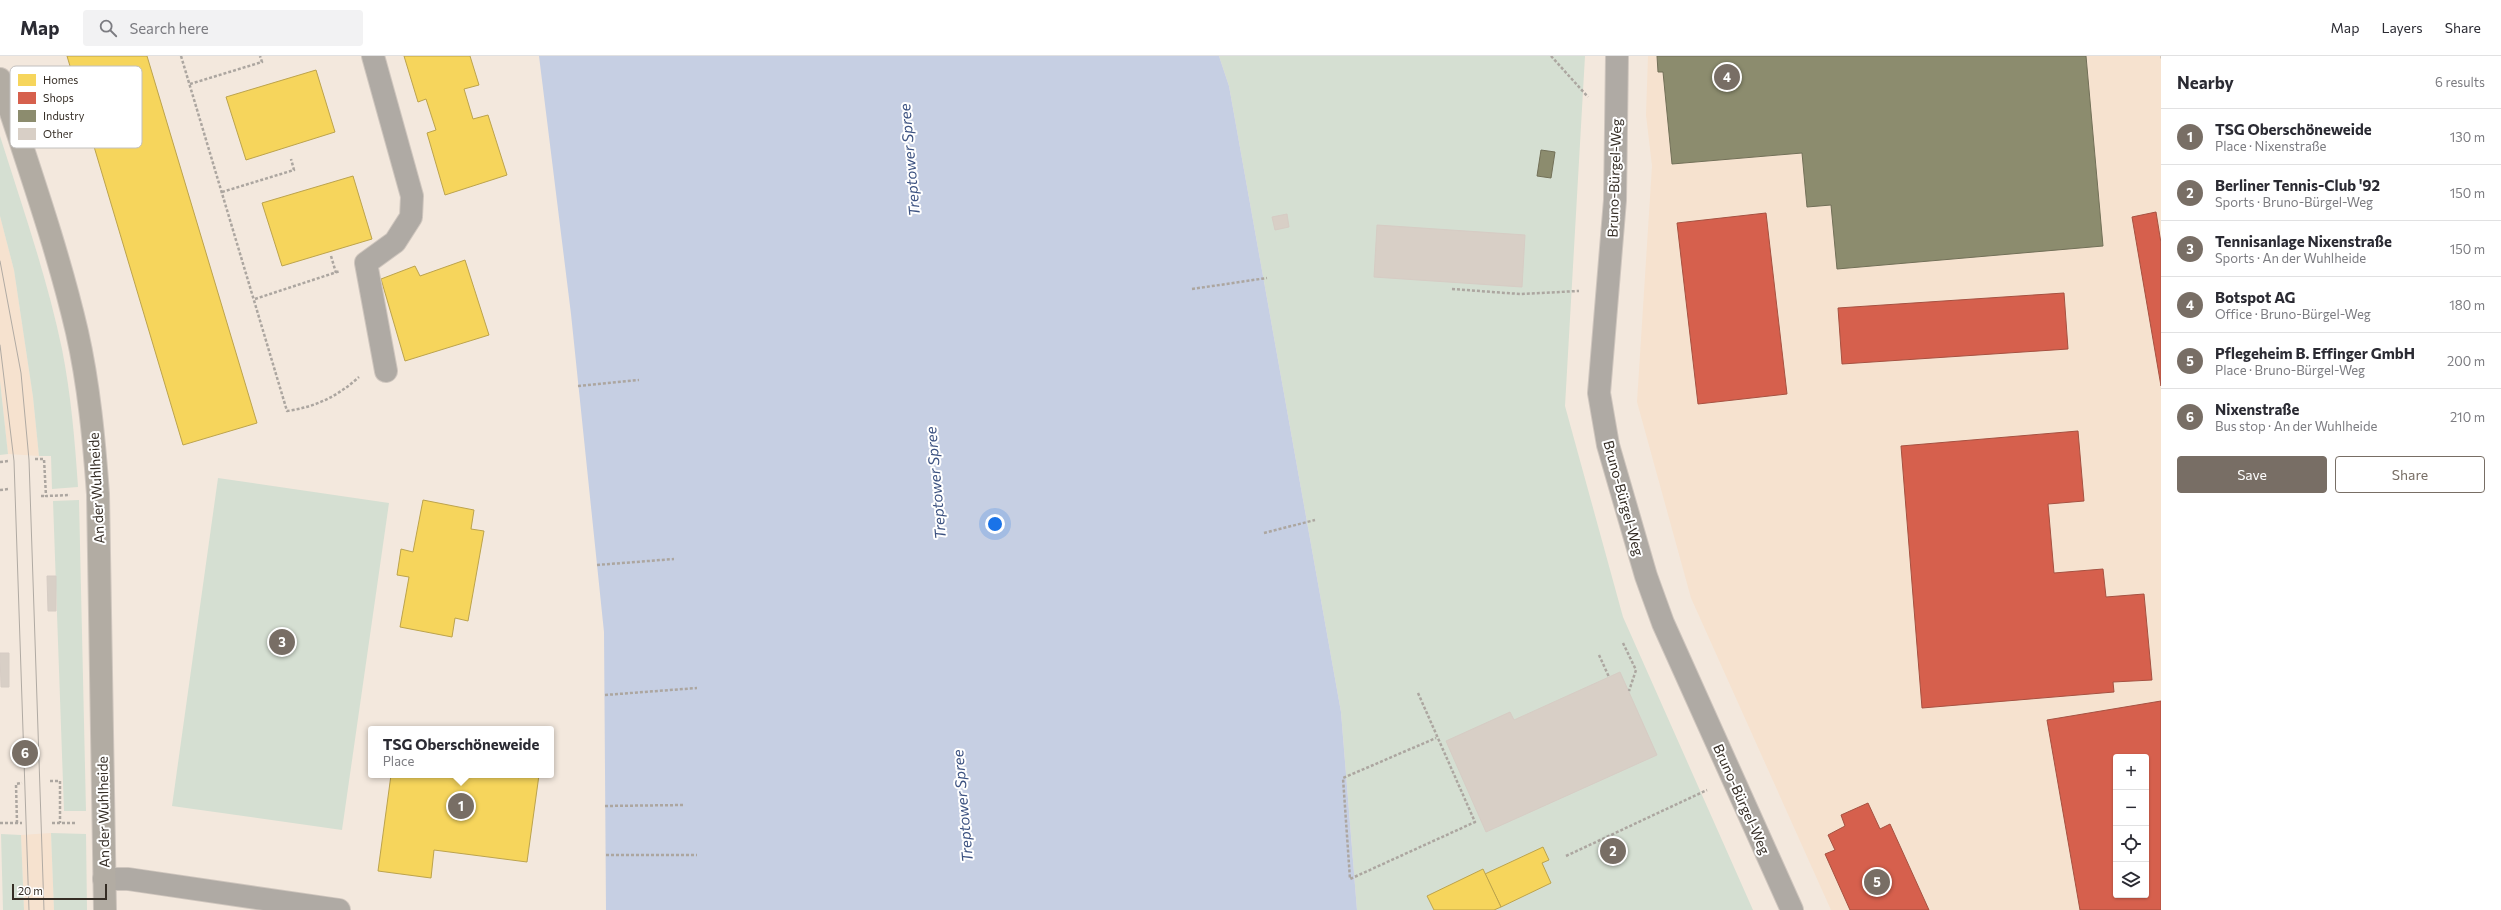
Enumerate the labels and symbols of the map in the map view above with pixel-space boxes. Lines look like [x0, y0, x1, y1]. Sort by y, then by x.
pin: 4 [1714, 62, 1740, 92]
legend [10, 66, 142, 148]
text: Homes [43, 73, 78, 86]
text: Shops [43, 91, 74, 104]
water label: Treptower Spree [895, 103, 923, 217]
text: Industry [43, 109, 85, 122]
street label: Bruno-Bürgel-Weg [1603, 118, 1625, 238]
text: Other [43, 127, 74, 140]
water label: Treptower Spree [921, 426, 949, 540]
street label: An der Wuhlheide [85, 432, 107, 544]
street label: Bruno-Bürgel-Weg [1600, 438, 1648, 558]
your location [985, 514, 1005, 534]
pin: 3 [269, 627, 295, 657]
pin: 6 [12, 738, 38, 768]
street label: Bruno-Bürgel-Weg [1710, 741, 1774, 857]
water label: Treptower Spree [948, 749, 976, 863]
street label: An der Wuhlheide [94, 756, 112, 868]
pin: 1 [448, 791, 474, 821]
pin: 2 [1600, 836, 1626, 866]
pin: 5 [1864, 867, 1890, 897]
scale bar [12, 882, 107, 901]

